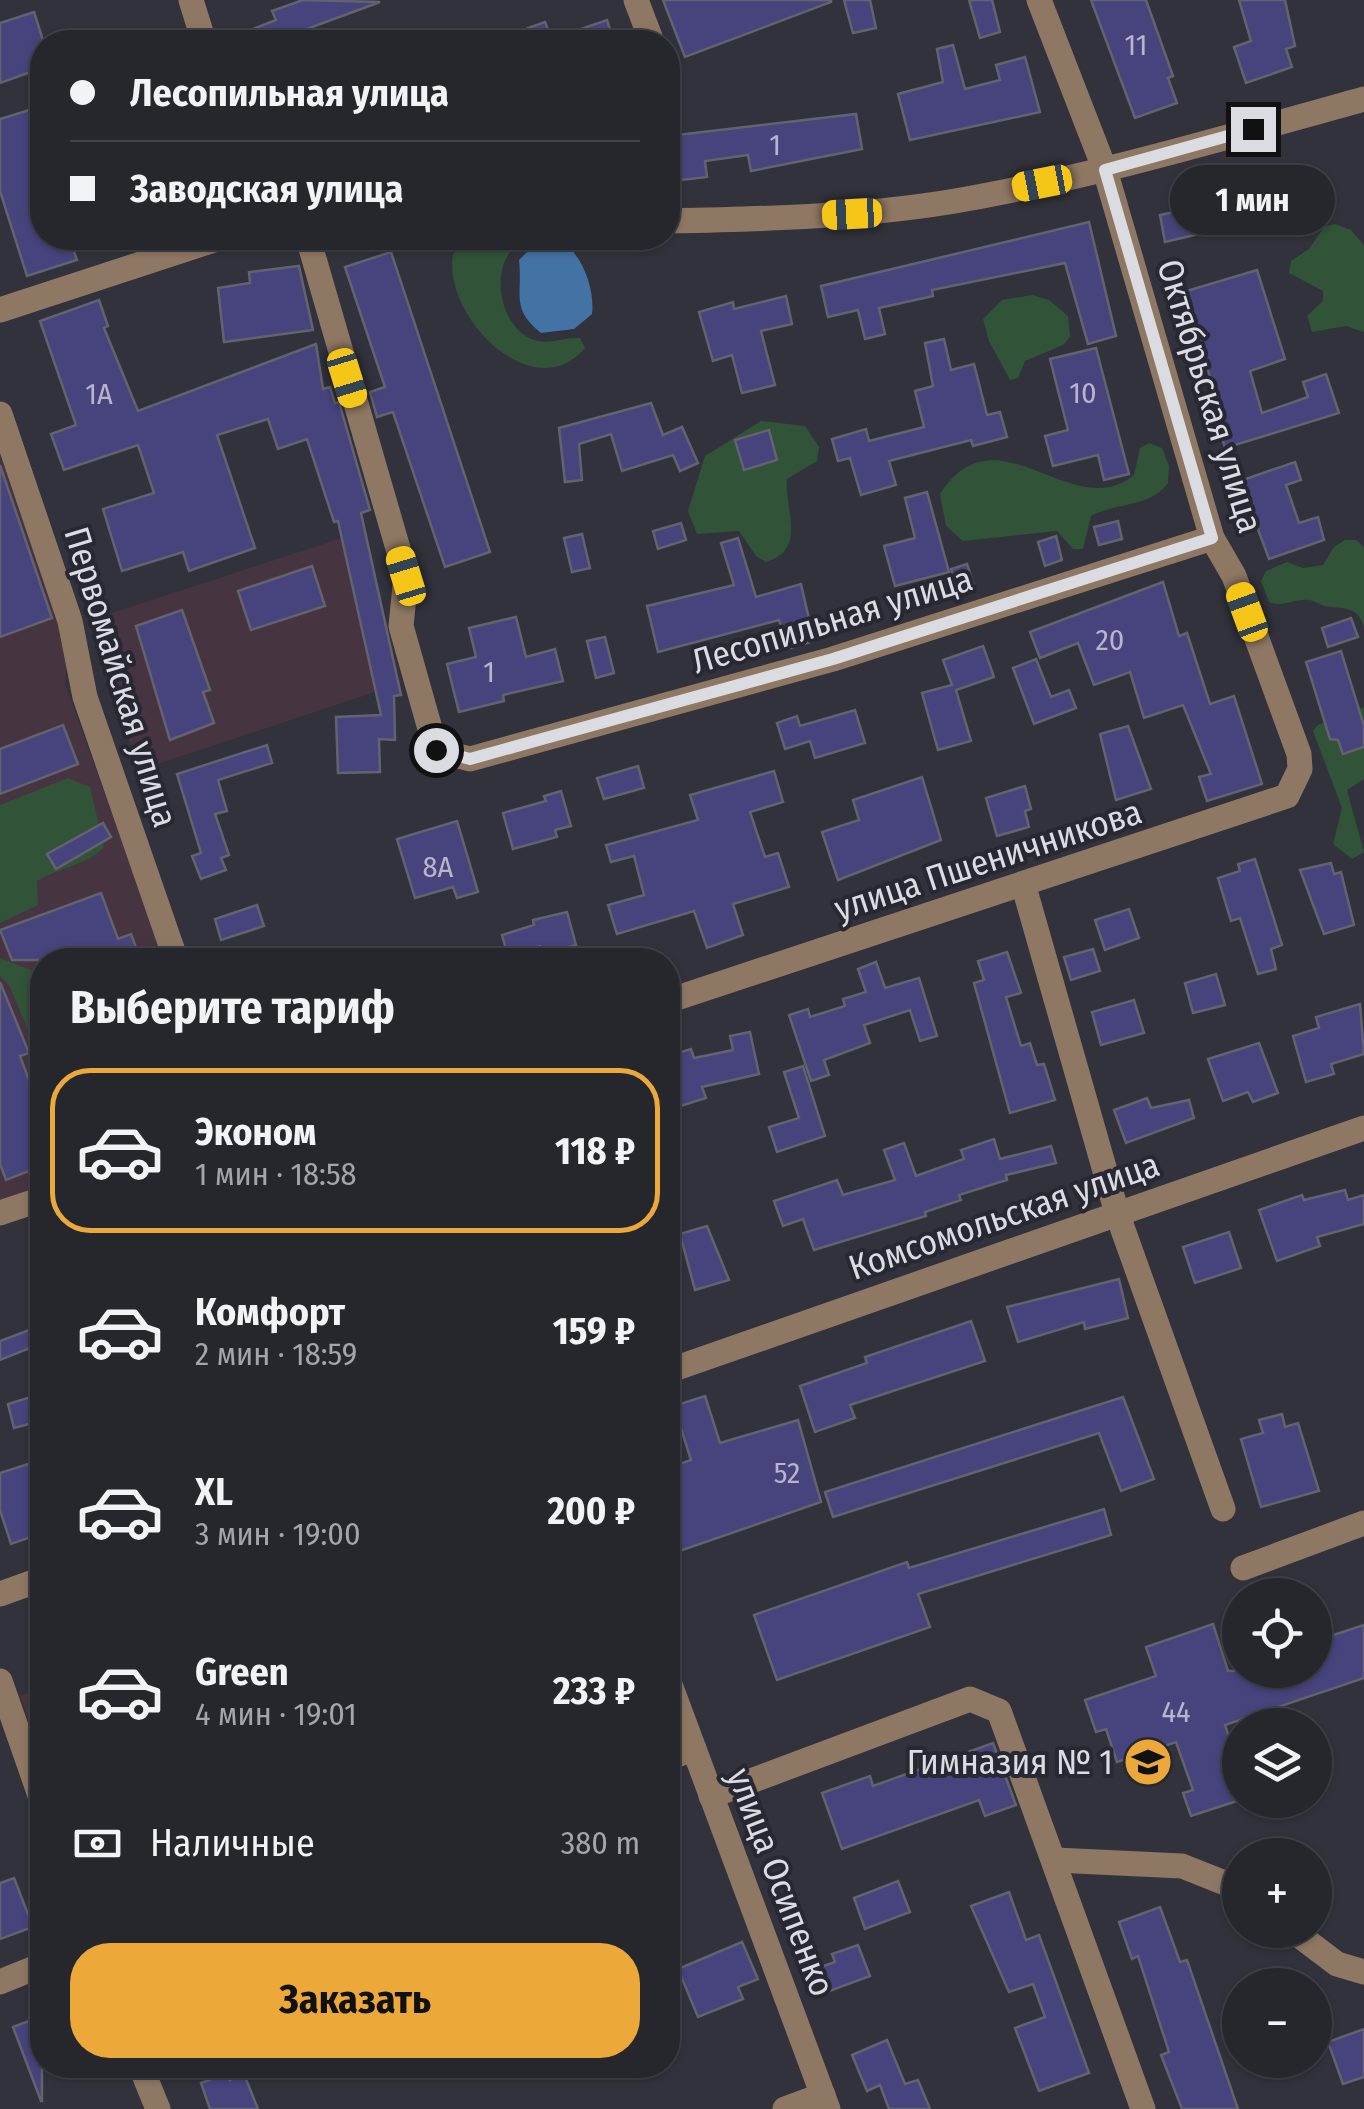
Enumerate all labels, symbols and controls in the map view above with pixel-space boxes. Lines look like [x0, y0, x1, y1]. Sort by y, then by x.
house number: 11 [1125, 27, 1147, 63]
text: Лесопильная улица [130, 70, 449, 116]
route end [1231, 107, 1276, 152]
house number: 1 [769, 127, 781, 163]
car [1010, 163, 1074, 203]
callout: 1 мин [1170, 164, 1336, 234]
text: Заводская улица [130, 166, 403, 212]
text: 1 мин [1216, 181, 1289, 219]
car [821, 197, 883, 231]
street label: Октябрьская улица [1148, 254, 1272, 538]
car [324, 345, 370, 411]
house number: 10 [1069, 375, 1097, 411]
house number: 1А [85, 376, 113, 412]
street label: Первомайская улица [55, 522, 187, 832]
car [383, 543, 429, 609]
street label: Лесопильная улица [687, 557, 977, 683]
car [1223, 579, 1271, 645]
house number: 20 [1096, 622, 1124, 658]
house number: 1 [483, 654, 495, 690]
route start [414, 728, 459, 773]
street label: улица Пшеничникова [829, 791, 1147, 929]
house number: 8А [423, 849, 454, 885]
text: Выберите тариф [70, 981, 395, 1035]
icon: car [75, 1106, 165, 1196]
text: Эконом [195, 1109, 316, 1155]
text: 118 ₽ [555, 1128, 635, 1174]
street label: Комсомольская улица [843, 1143, 1165, 1289]
text: 1 мин · 18:58 [195, 1155, 357, 1193]
icon: car [75, 1286, 165, 1376]
text: Комфорт [195, 1289, 345, 1335]
text: 159 ₽ [553, 1308, 635, 1354]
text: 2 мин · 18:59 [195, 1335, 357, 1373]
house number: 52 [774, 1455, 800, 1491]
icon: car [75, 1466, 165, 1556]
text: XL [195, 1469, 233, 1515]
text: 200 ₽ [547, 1488, 635, 1534]
text: 3 мин · 19:00 [195, 1515, 361, 1553]
map controls [1222, 1578, 1332, 2078]
button: locate [1222, 1578, 1332, 1688]
icon: car [75, 1646, 165, 1736]
text: Green [195, 1649, 289, 1695]
text: 233 ₽ [553, 1668, 635, 1714]
house number: 44 [1161, 1694, 1191, 1730]
text: 4 мин · 19:01 [195, 1695, 357, 1733]
button: layers [1222, 1708, 1332, 1818]
school or university icon: Гимназия № 1 [1122, 1736, 1174, 1788]
place label: Гимназия № 1 [907, 1741, 1113, 1783]
street label: улица Осипенко [718, 1762, 844, 2002]
icon: cash [70, 1816, 125, 1871]
text: Наличные [150, 1820, 315, 1866]
text: 380 m [561, 1824, 640, 1862]
button: + [1222, 1838, 1332, 1948]
button: Заказать [70, 1943, 640, 2058]
button: − [1222, 1968, 1332, 2078]

